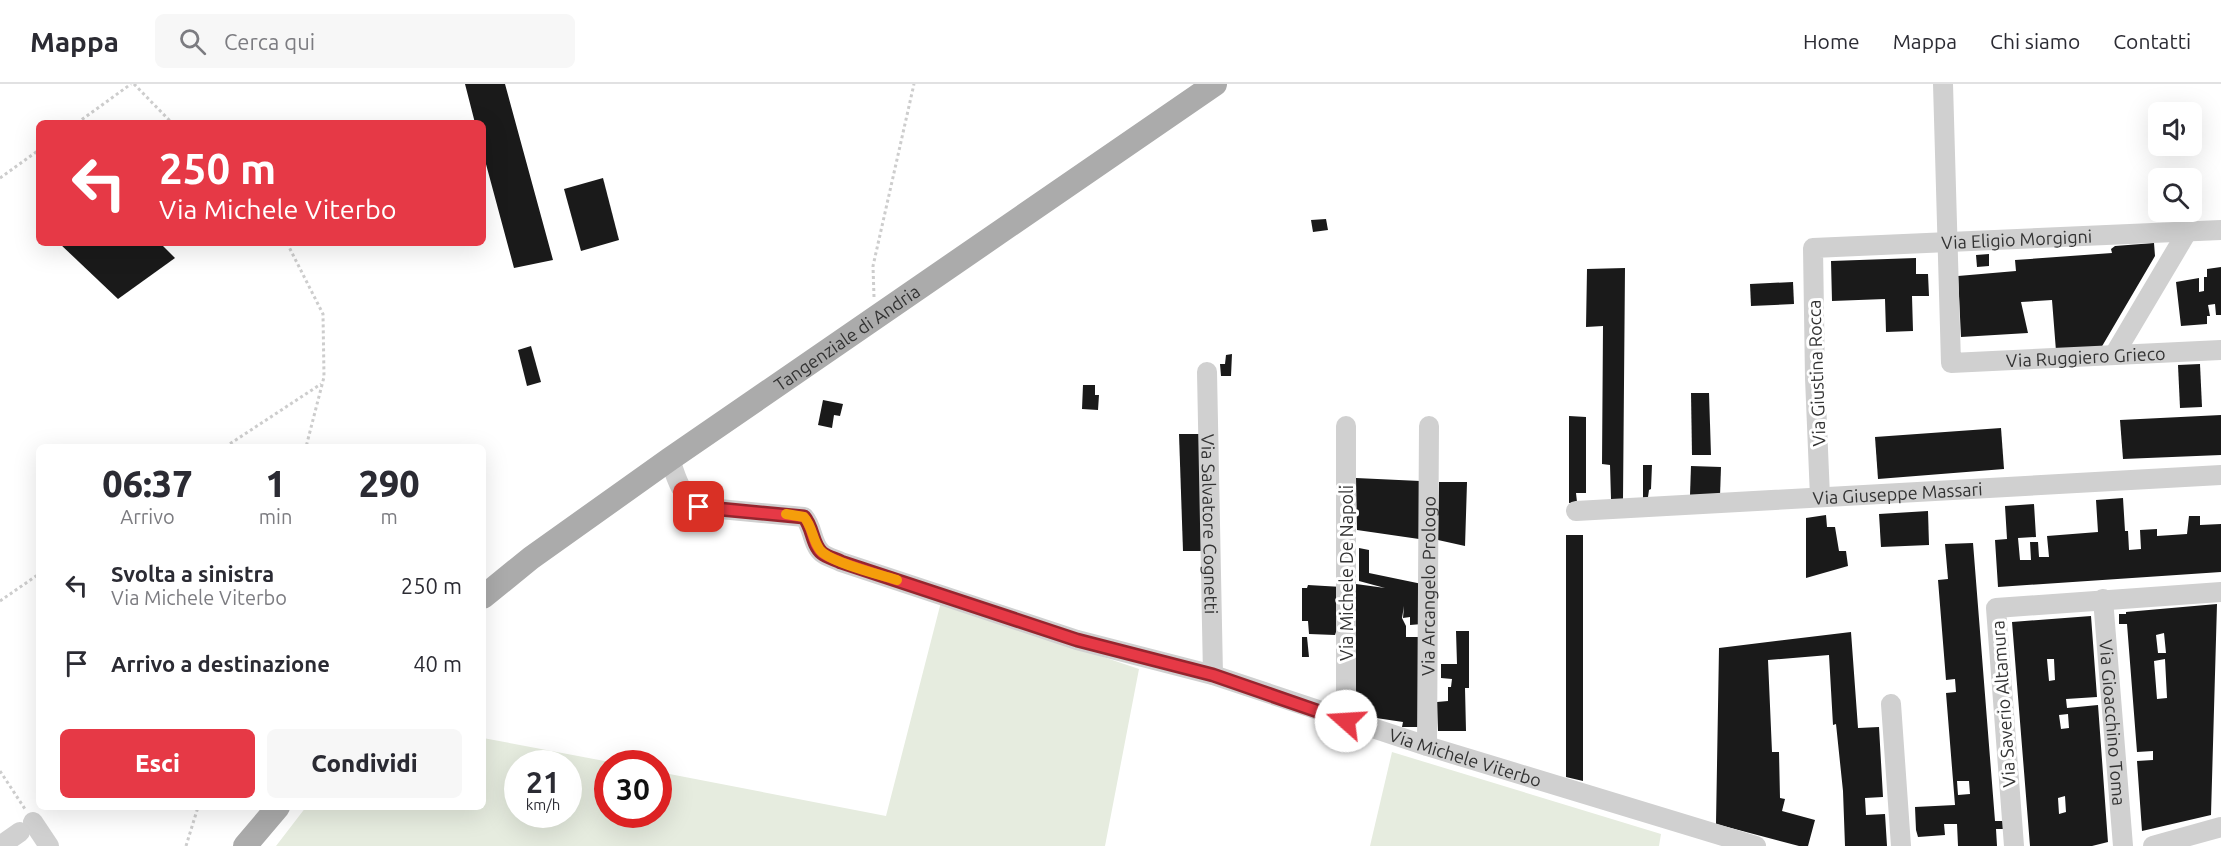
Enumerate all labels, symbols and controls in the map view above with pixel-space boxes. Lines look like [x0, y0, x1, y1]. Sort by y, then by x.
search box [155, 14, 575, 68]
icon: search [176, 25, 209, 58]
text: Mappa [30, 26, 119, 57]
text: Cerca qui [224, 29, 315, 54]
text: Home [1803, 29, 1860, 53]
text: Mappa [1893, 29, 1957, 53]
text: Chi siamo [1990, 29, 2080, 53]
text: Contatti [2113, 29, 2191, 53]
map controls [2148, 102, 2202, 222]
button: sound [2148, 102, 2202, 156]
icon: left [60, 144, 138, 222]
text: 250 m [159, 145, 276, 192]
button: search [2148, 168, 2202, 222]
text: Via Michele Viterbo [159, 194, 397, 224]
street label: Via Eligio Morgigni [1941, 226, 2093, 252]
street label: Tangenziale di Andria [770, 280, 923, 394]
street label: Via Giustina Rocca [1803, 299, 1829, 447]
street label: Via Ruggiero Grieco [2005, 343, 2166, 370]
street label: Via Salvatore Cognetti [1198, 434, 1222, 614]
text: 06:37 [102, 463, 192, 504]
text: 1 [265, 463, 286, 504]
text: 290 [359, 463, 420, 504]
street label: Via Giuseppe Massari [1812, 478, 1983, 508]
pin [673, 481, 724, 532]
street label: Via Michele De Napoli [1336, 485, 1356, 661]
icon: arrive [682, 490, 715, 523]
street label: Via Arcangelo Prologo [1417, 496, 1439, 676]
text: Arrivo [120, 505, 175, 528]
text: min [259, 505, 292, 528]
text: m [381, 505, 398, 528]
text: Svolta a sinistra [111, 561, 274, 586]
icon: left [60, 569, 93, 602]
text: 250 m [401, 573, 462, 598]
text: Via Michele Viterbo [111, 586, 287, 609]
street label: Via Saverio Altamura [1987, 620, 2019, 788]
street label: Via Gioacchino Toma [2096, 639, 2130, 806]
icon: arrive [60, 647, 93, 680]
text: Arrivo a destinazione [111, 651, 330, 676]
text: 40 m [413, 651, 462, 676]
position arrow [1314, 689, 1378, 753]
street label: Via Michele Viterbo [1387, 724, 1544, 790]
button: Esci [60, 729, 255, 798]
button: Condividi [267, 729, 462, 798]
speed limit sign: 30 [594, 750, 672, 828]
text: 21 [526, 765, 560, 799]
text: km/h [526, 796, 560, 813]

